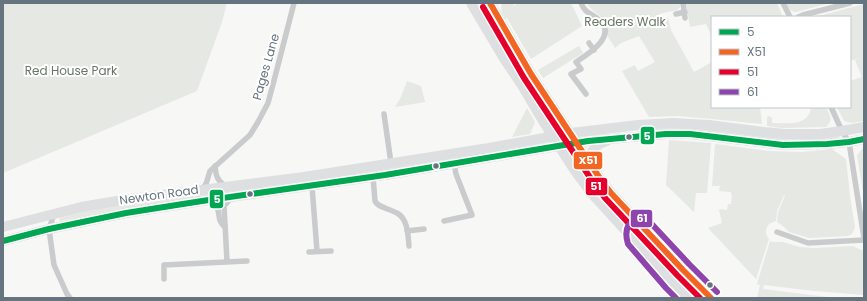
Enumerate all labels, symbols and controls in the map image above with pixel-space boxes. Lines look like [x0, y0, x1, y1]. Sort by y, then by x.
park label: Readers Walk [584, 13, 666, 30]
legend [711, 16, 851, 108]
text: 5 [747, 23, 755, 40]
street label: Pages Lane [248, 32, 283, 102]
text: X51 [747, 43, 766, 60]
park label: Red House Park [25, 62, 118, 79]
text: 51 [747, 63, 758, 80]
text: 61 [747, 83, 758, 100]
line badge: 5 [640, 126, 655, 145]
text: 5 [643, 128, 651, 144]
unlabelled marker [624, 132, 634, 142]
line badge: X51 [573, 151, 603, 170]
text: X51 [578, 152, 598, 168]
unlabelled marker [431, 161, 441, 171]
line badge: 51 [585, 177, 608, 196]
text: 51 [590, 178, 602, 194]
street label: Newton Road [118, 181, 200, 208]
line badge: 5 [209, 189, 224, 209]
unlabelled marker [245, 189, 255, 199]
text: 5 [213, 191, 221, 207]
line badge: 61 [630, 209, 653, 228]
text: 61 [636, 210, 648, 226]
unlabelled marker [705, 280, 715, 290]

